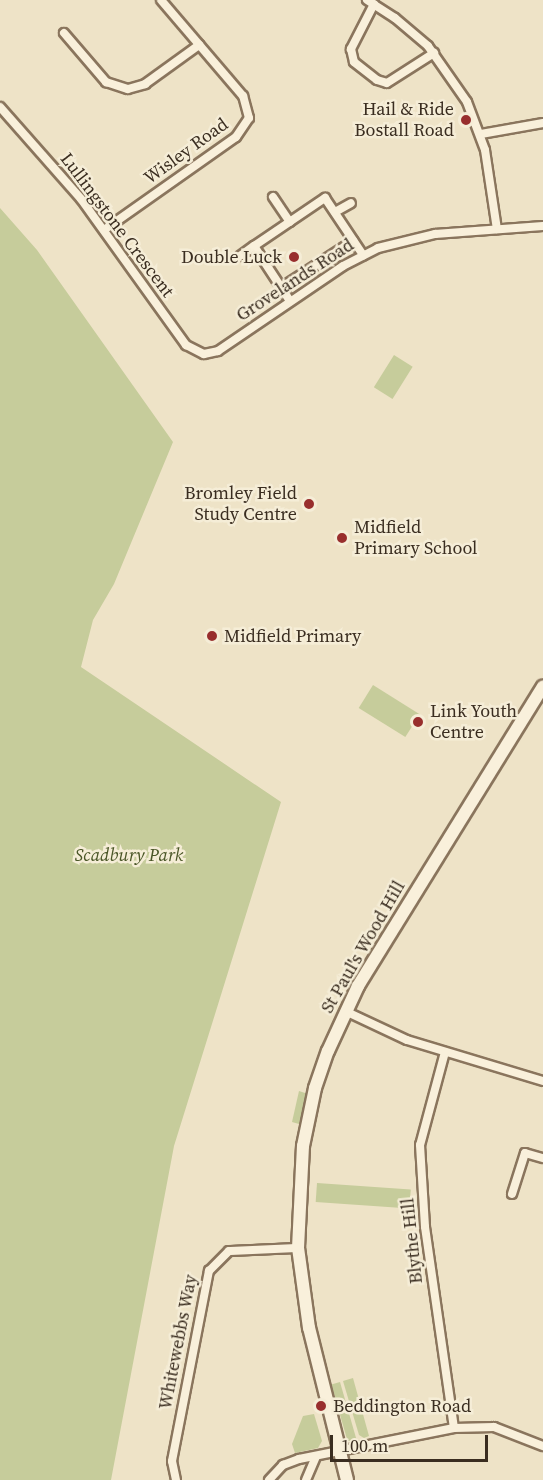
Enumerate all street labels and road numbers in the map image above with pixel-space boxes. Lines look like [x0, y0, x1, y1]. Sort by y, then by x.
street label: Wisley Road [140, 113, 232, 189]
street label: Lullingstone Crescent [56, 148, 178, 302]
street label: Grovelands Road [232, 234, 358, 326]
street label: St Paul's Wood Hill [316, 877, 410, 1017]
street label: Blythe Hill [397, 1197, 427, 1285]
street label: Whitewebbs Way [154, 1272, 202, 1412]

